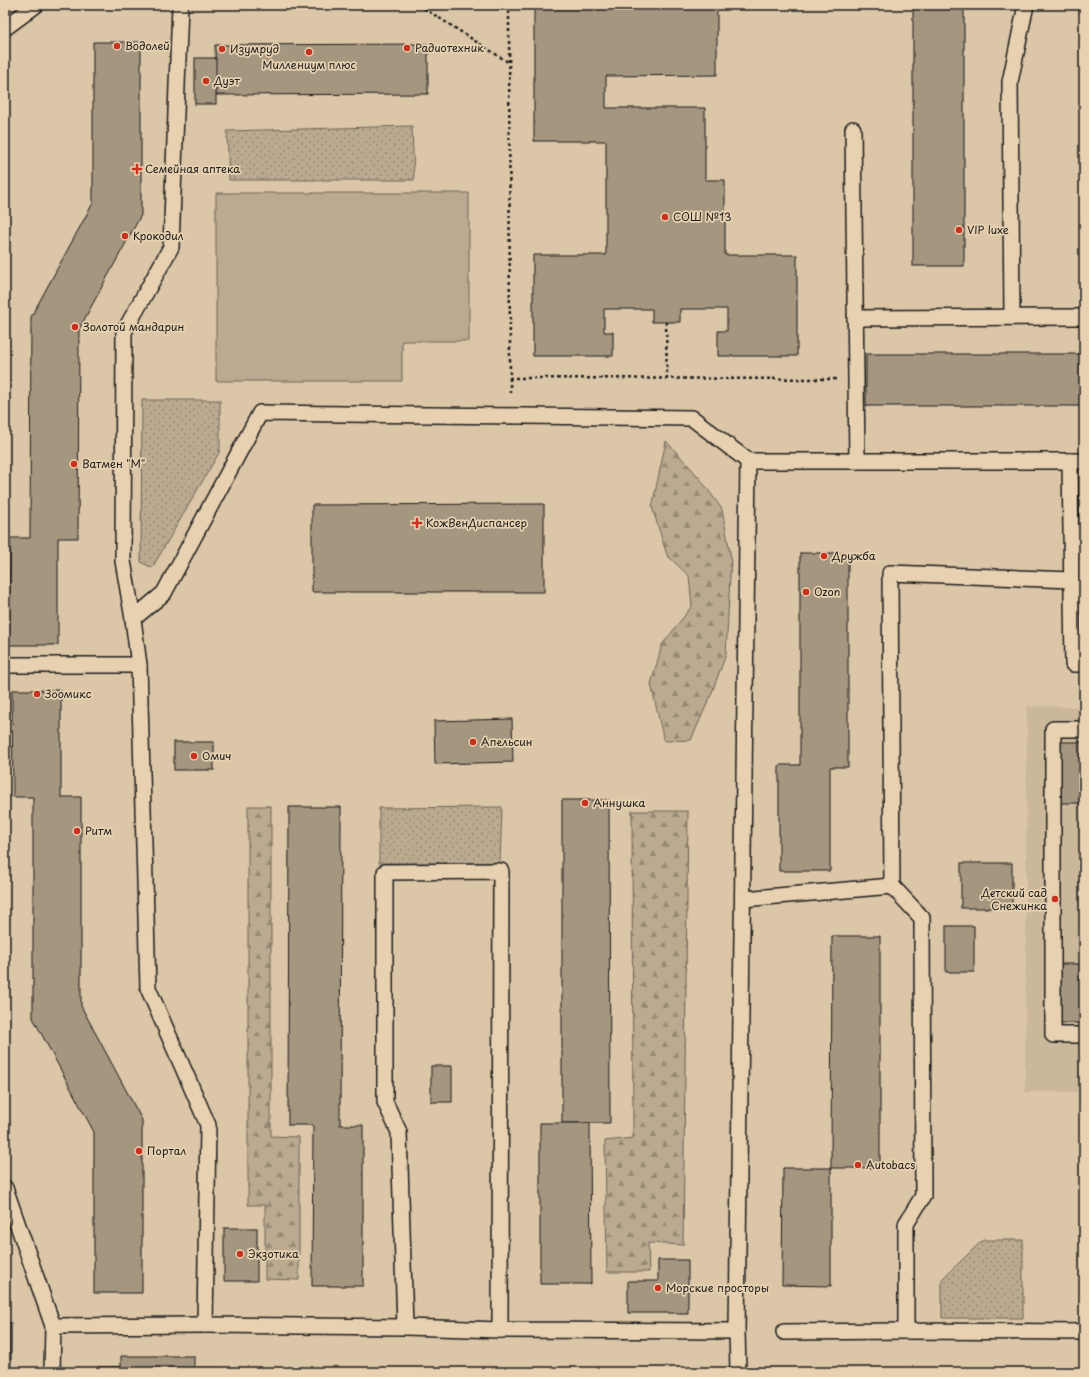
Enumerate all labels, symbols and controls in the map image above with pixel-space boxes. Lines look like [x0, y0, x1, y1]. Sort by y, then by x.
place label: Водолей [125, 37, 170, 54]
place label: Радиотехник [415, 39, 484, 56]
place label: Изумруд [230, 40, 279, 57]
marker: Водолей [112, 41, 122, 51]
marker: Радиотехник [402, 43, 412, 53]
marker: Изумруд [217, 44, 227, 54]
marker: Миллениум плюс [304, 47, 314, 57]
place label: Миллениум плюс [262, 56, 356, 73]
place label: Дуэт [213, 72, 241, 89]
marker: Дуэт [201, 76, 211, 86]
place label: Семейная аптека [145, 160, 240, 177]
marker: Семейная аптека [132, 164, 142, 174]
place label: СОШ №13 [673, 208, 731, 225]
marker: СОШ №13 [660, 212, 670, 222]
place label: VIP luxe [967, 221, 1009, 238]
marker: VIP luxe [954, 225, 964, 235]
place label: Крокодил [133, 227, 184, 244]
marker: Крокодил [120, 231, 130, 241]
place label: Золотой мандарин [83, 318, 184, 335]
marker: Золотой мандарин [70, 322, 80, 332]
place label: Ватмен "М" [82, 455, 145, 472]
marker: Ватмен "М" [69, 459, 79, 469]
place label: КожВенДиспансер [426, 514, 527, 531]
marker: КожВенДиспансер [411, 517, 423, 529]
place label: Дружба [831, 547, 876, 564]
marker: Дружба [819, 551, 829, 561]
place label: Ozon [814, 583, 840, 600]
marker: Ozon [801, 587, 811, 597]
place label: Зоомикс [44, 685, 92, 702]
marker: Зоомикс [32, 689, 42, 699]
place label: Апельсин [481, 733, 532, 750]
marker: Апельсин [468, 737, 478, 747]
place label: Омич [202, 747, 232, 764]
marker: Омич [189, 751, 199, 761]
place label: Аннушка [593, 794, 646, 811]
marker: Аннушка [580, 798, 590, 808]
place label: Ритм [85, 822, 112, 839]
marker: Ритм [72, 826, 82, 836]
place label: Детский сад Снежинка [981, 884, 1047, 914]
marker: Детский сад Снежинка [1050, 894, 1060, 904]
place label: Портал [147, 1142, 187, 1159]
marker: Портал [134, 1146, 144, 1156]
place label: Autobacs [866, 1156, 915, 1173]
marker: Autobacs [853, 1160, 863, 1170]
place label: Экзотика [248, 1245, 299, 1262]
marker: Экзотика [235, 1249, 245, 1259]
place label: Морские просторы [666, 1279, 769, 1296]
marker: Морские просторы [653, 1283, 663, 1293]

